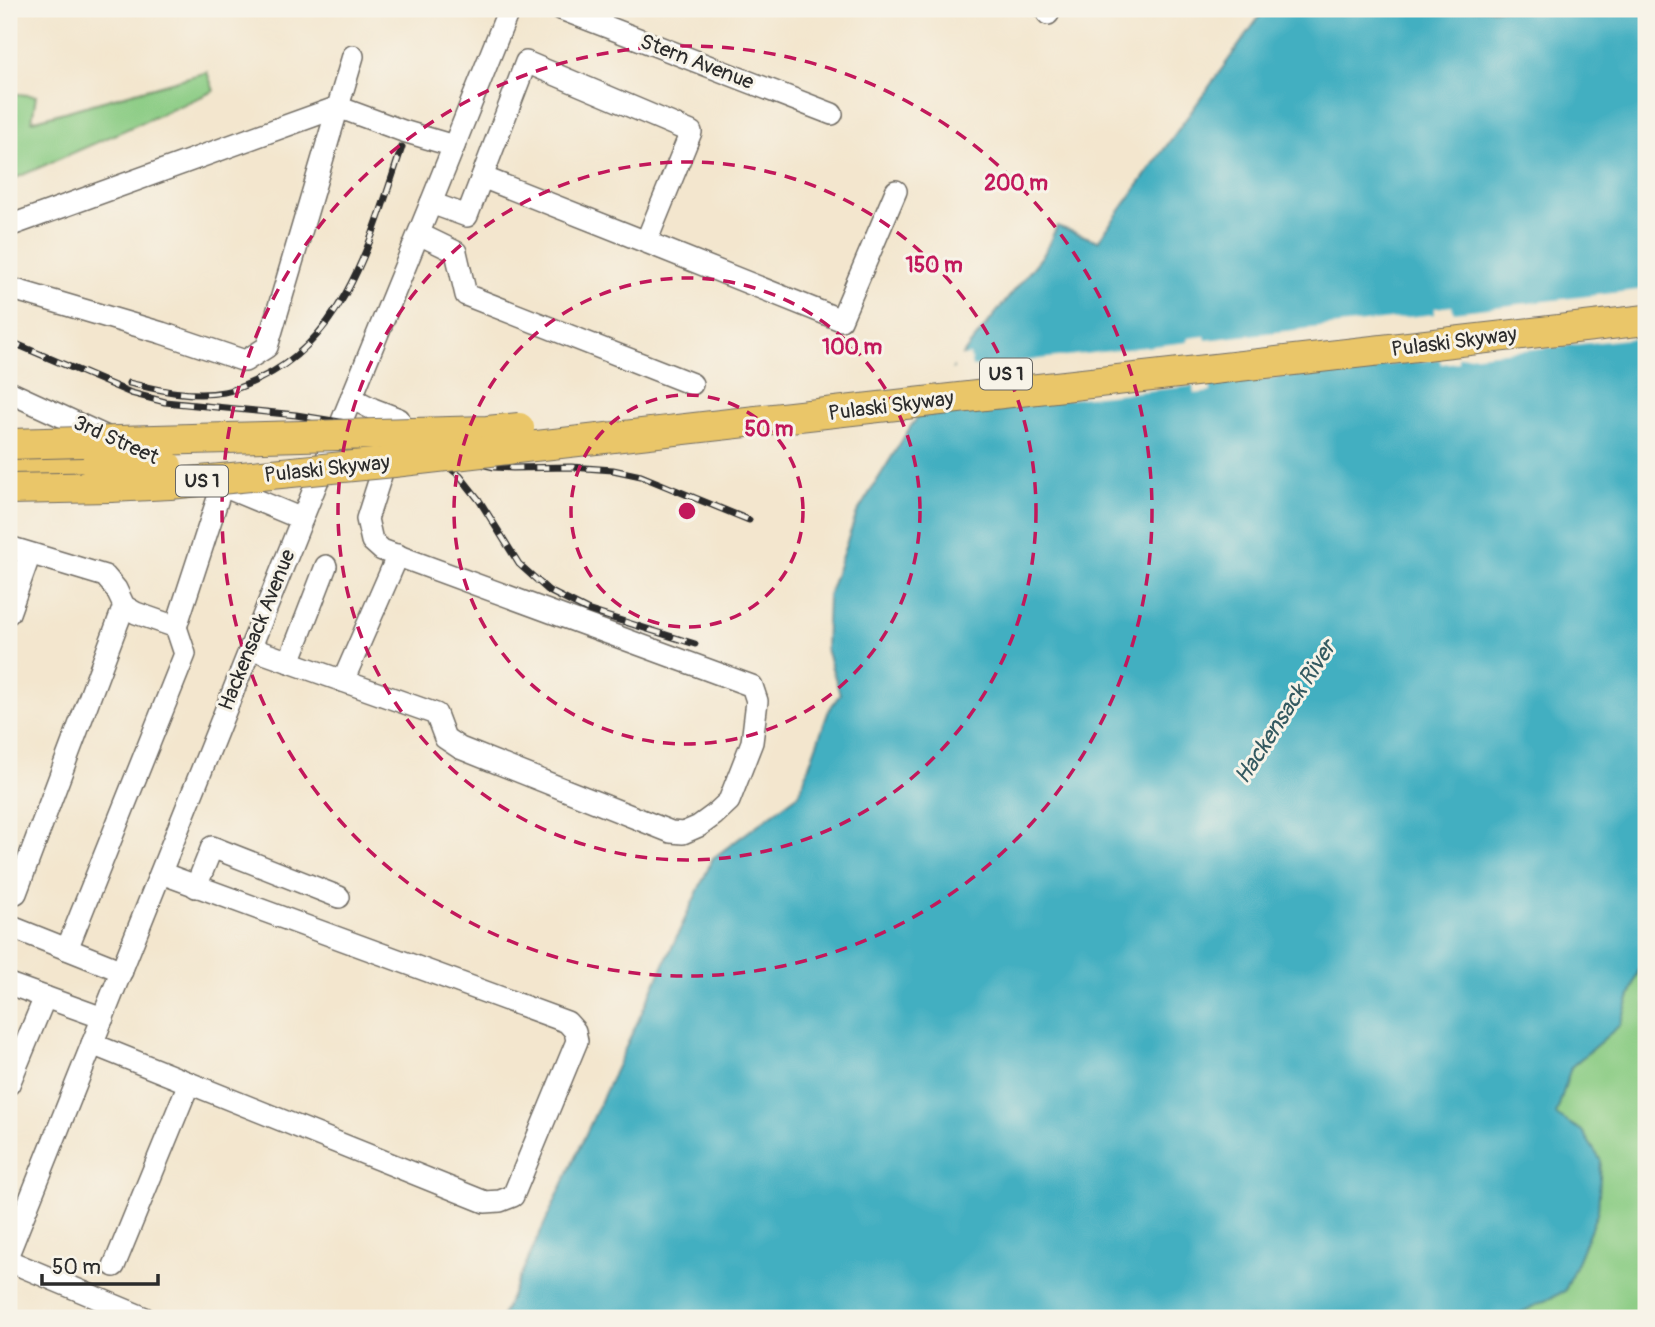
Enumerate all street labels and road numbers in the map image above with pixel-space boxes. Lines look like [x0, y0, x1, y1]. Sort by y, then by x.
street label: Stern Avenue [636, 28, 758, 96]
street label: Pulaski Skyway [1390, 321, 1518, 363]
road number: US 1 [980, 358, 1032, 390]
street label: Pulaski Skyway [827, 385, 955, 427]
street label: 3rd Street [69, 409, 163, 471]
street label: Pulaski Skyway [263, 449, 391, 489]
road number: US 1 [176, 466, 228, 496]
street label: Hackensack Avenue [212, 545, 302, 715]

